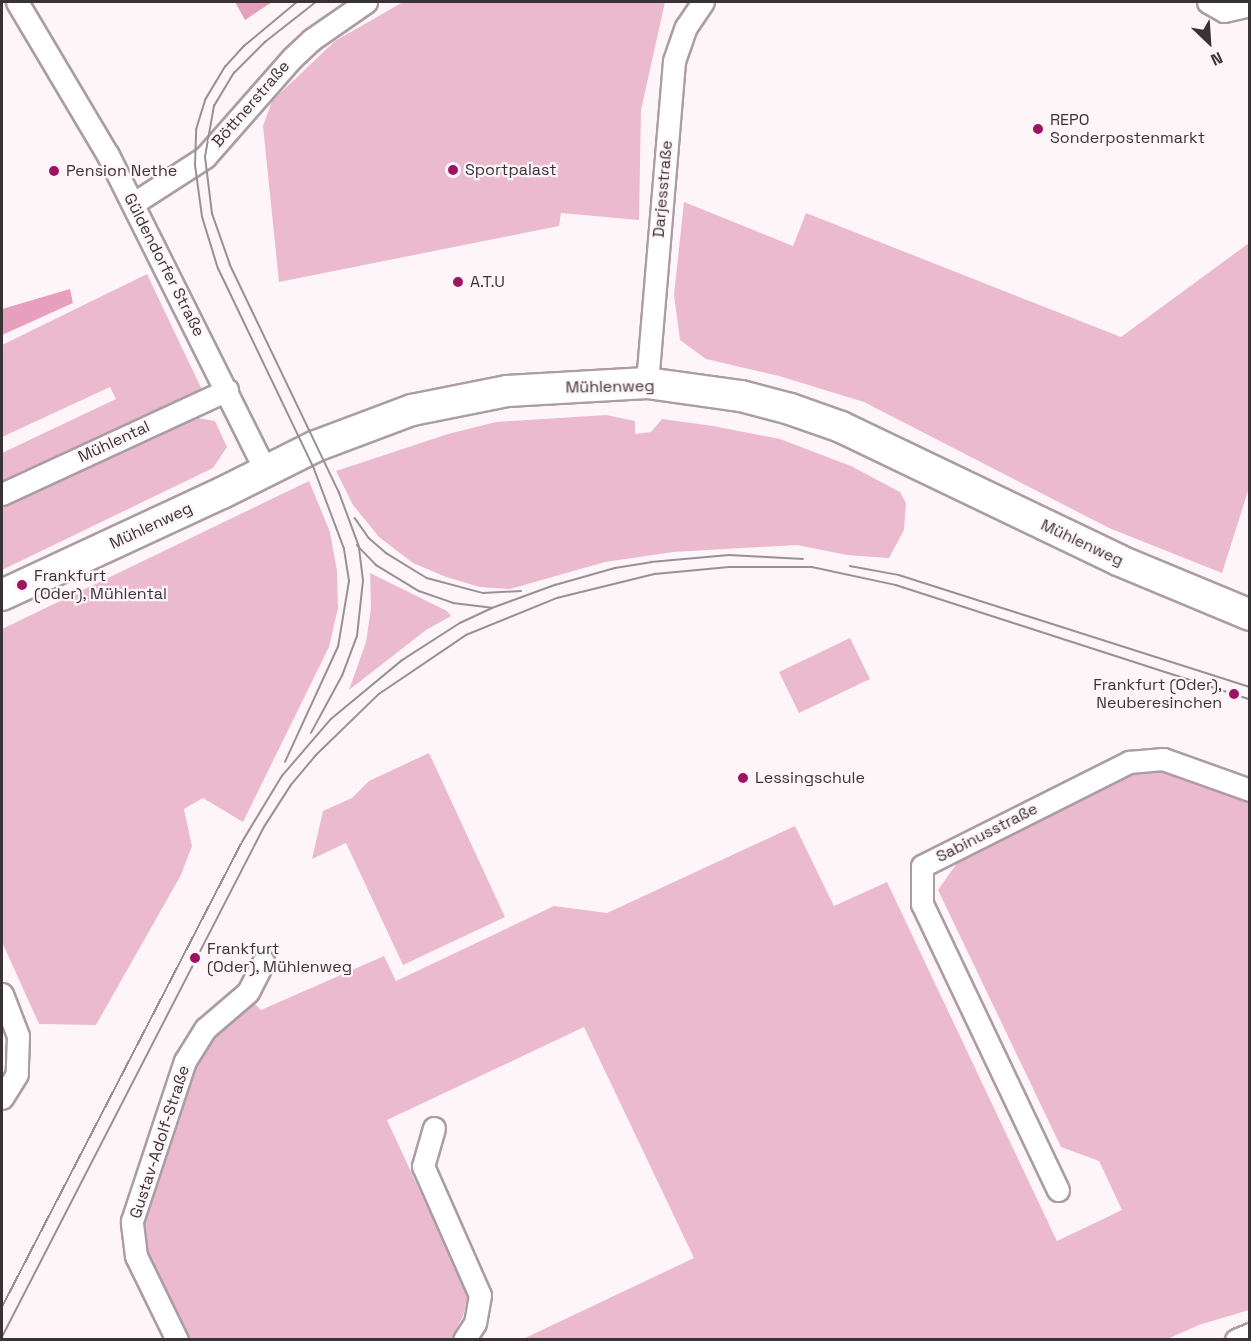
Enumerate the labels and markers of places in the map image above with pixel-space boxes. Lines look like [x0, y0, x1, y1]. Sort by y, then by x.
place label: REPO Sonderpostenmarkt [1050, 110, 1205, 148]
marker: REPO Sonderpostenmarkt [1031, 122, 1045, 136]
place label: Sportpalast [465, 160, 557, 180]
place label: Pension Nethe [66, 161, 177, 181]
marker: Sportpalast [446, 163, 460, 177]
marker: Pension Nethe [47, 164, 61, 178]
place label: A.T.U [470, 272, 505, 292]
marker: A.T.U [451, 275, 465, 289]
place label: Frankfurt (Oder), Mühlental [34, 566, 167, 604]
marker: Frankfurt (Oder), Mühlental [15, 578, 29, 592]
place label: Frankfurt (Oder), Neuberesinchen [1093, 675, 1222, 713]
marker: Frankfurt (Oder), Neuberesinchen [1227, 687, 1241, 701]
place label: Lessingschule [755, 768, 865, 788]
marker: Lessingschule [736, 771, 750, 785]
place label: Frankfurt (Oder), Mühlenweg [207, 939, 353, 977]
marker: Frankfurt (Oder), Mühlenweg [188, 951, 202, 965]

